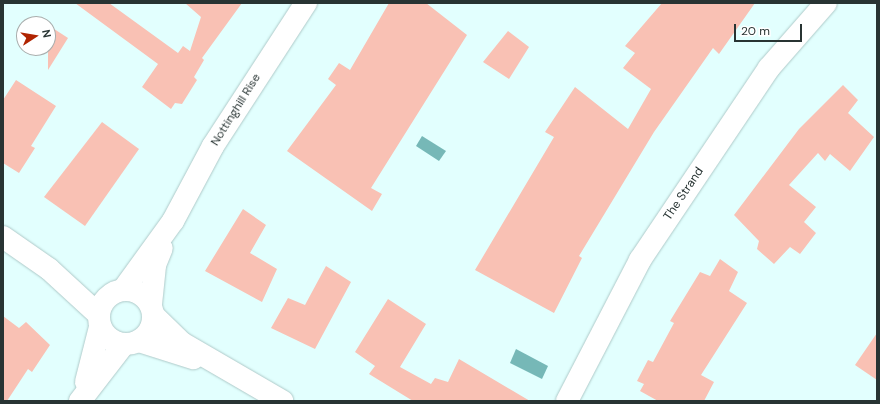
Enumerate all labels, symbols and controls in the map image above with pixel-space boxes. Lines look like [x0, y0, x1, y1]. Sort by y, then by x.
north arrow [16, 16, 56, 56]
scale bar [736, 16, 804, 42]
text: 20 m [741, 23, 770, 39]
text: N [39, 28, 54, 39]
street label: Nottinghill Rise [208, 71, 264, 149]
street label: The Strand [661, 165, 707, 223]

